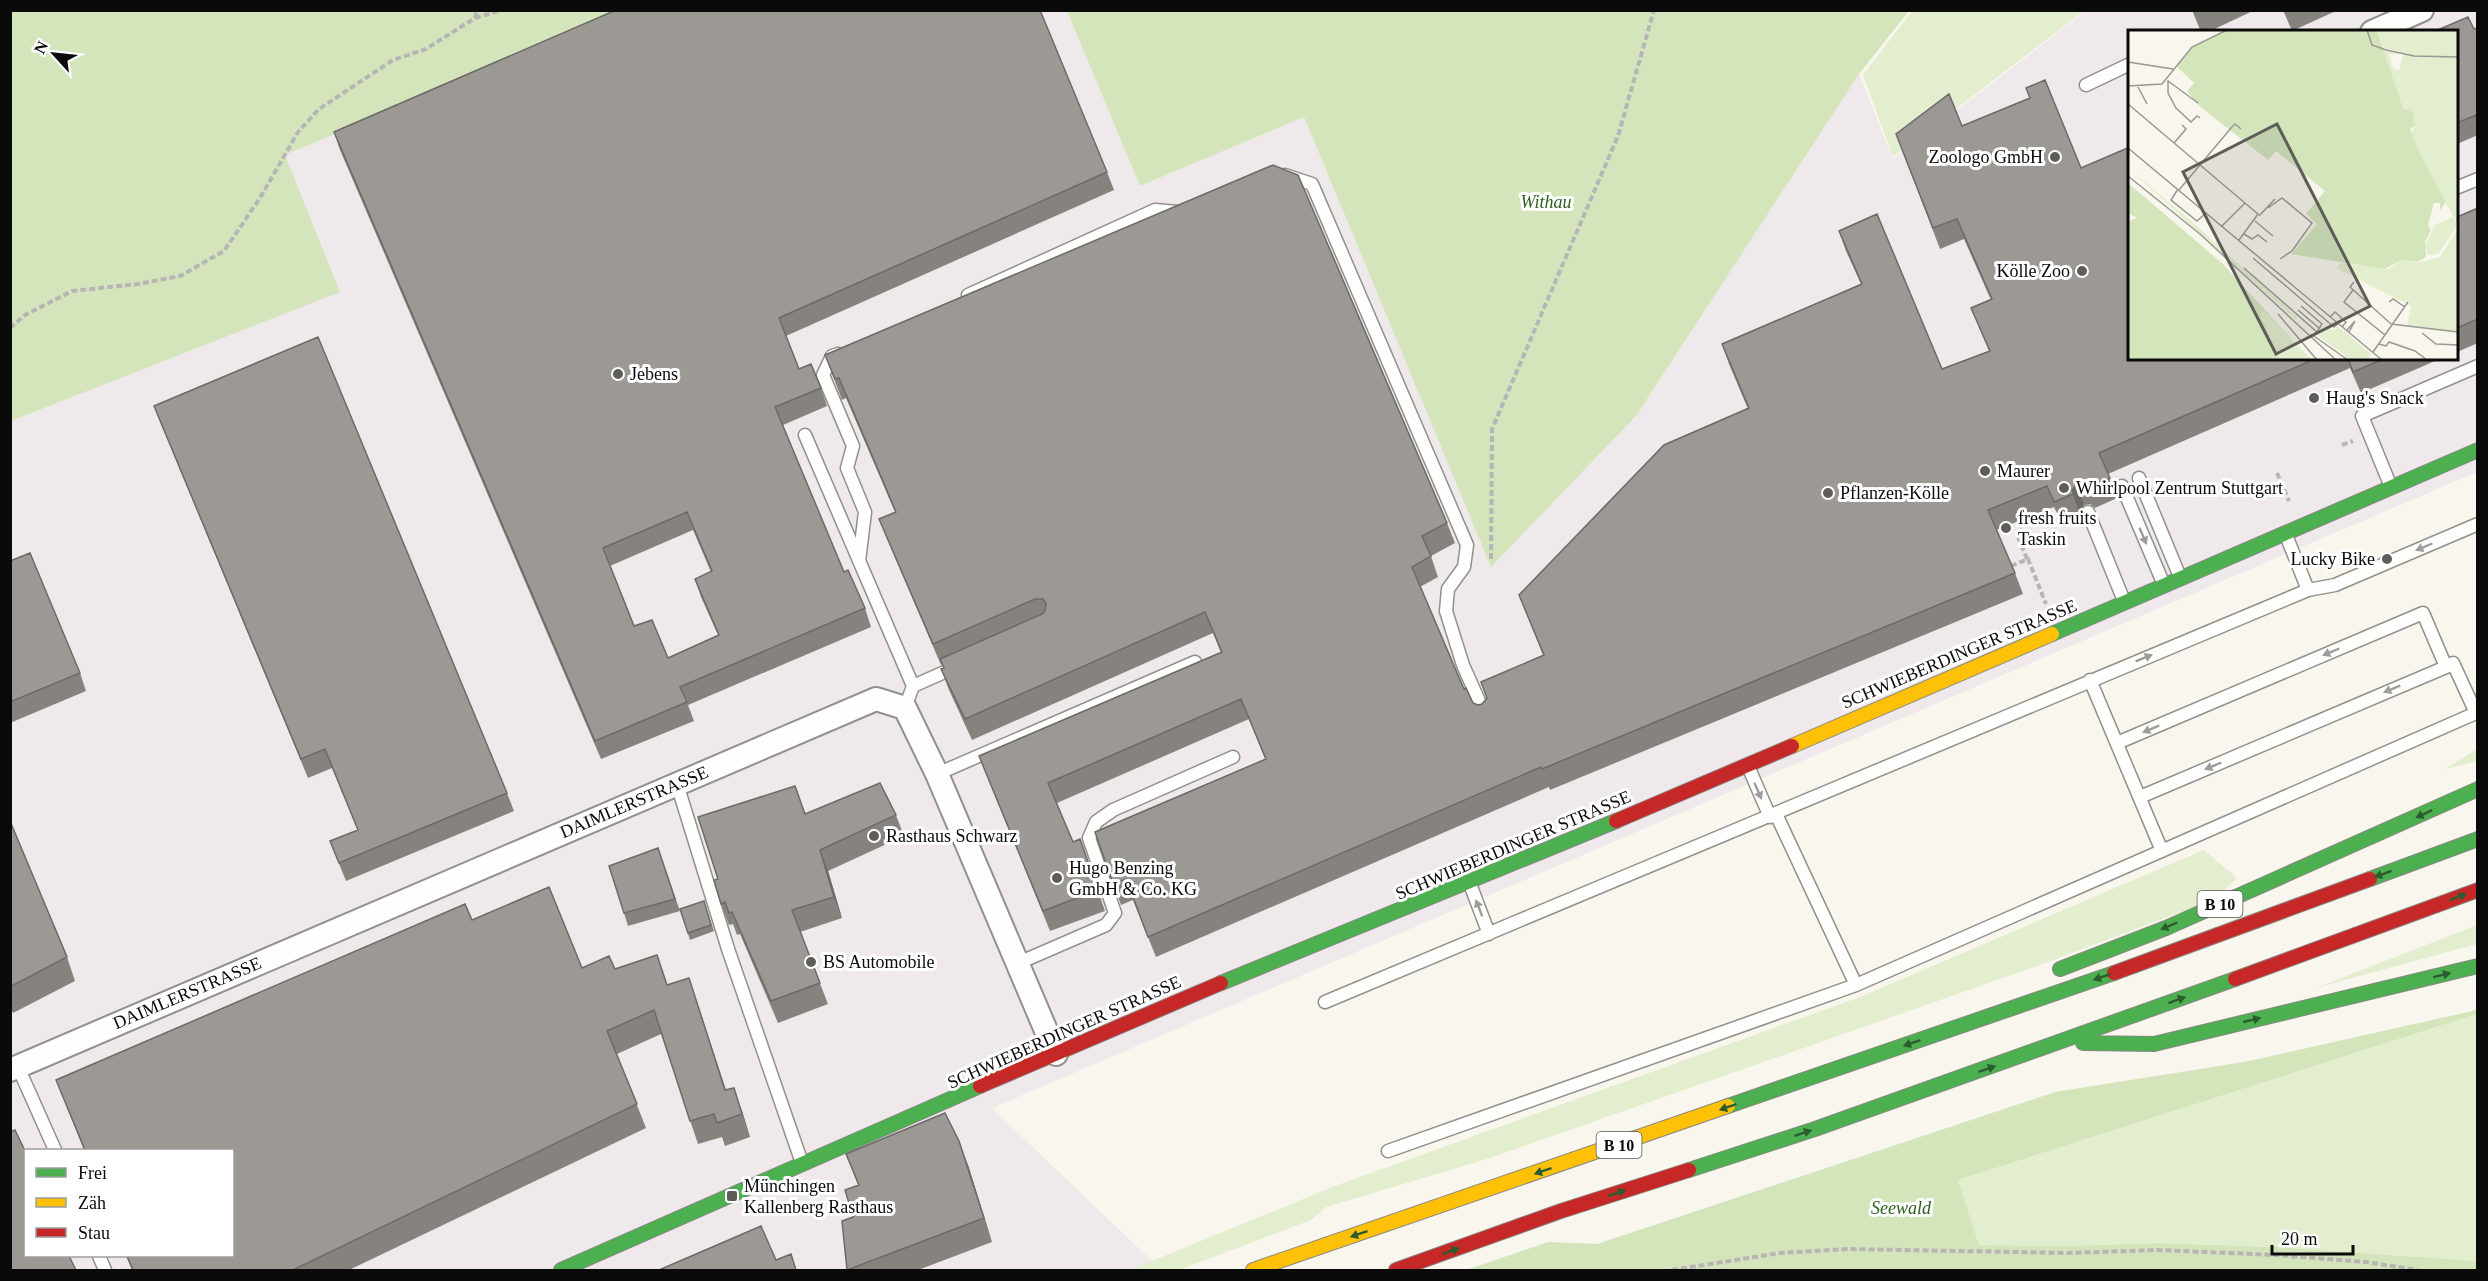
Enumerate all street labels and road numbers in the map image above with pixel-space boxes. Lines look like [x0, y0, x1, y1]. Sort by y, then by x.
street label: SCHWIEBERDINGER STRASSE [1838, 595, 2080, 713]
street label: DAIMLERSTRASSE [557, 762, 711, 842]
street label: SCHWIEBERDINGER STRASSE [1392, 786, 1634, 904]
road number: B 10 [2198, 891, 2242, 917]
street label: DAIMLERSTRASSE [110, 953, 264, 1033]
street label: SCHWIEBERDINGER STRASSE [944, 971, 1184, 1093]
road number: B 10 [1596, 1132, 1642, 1158]

